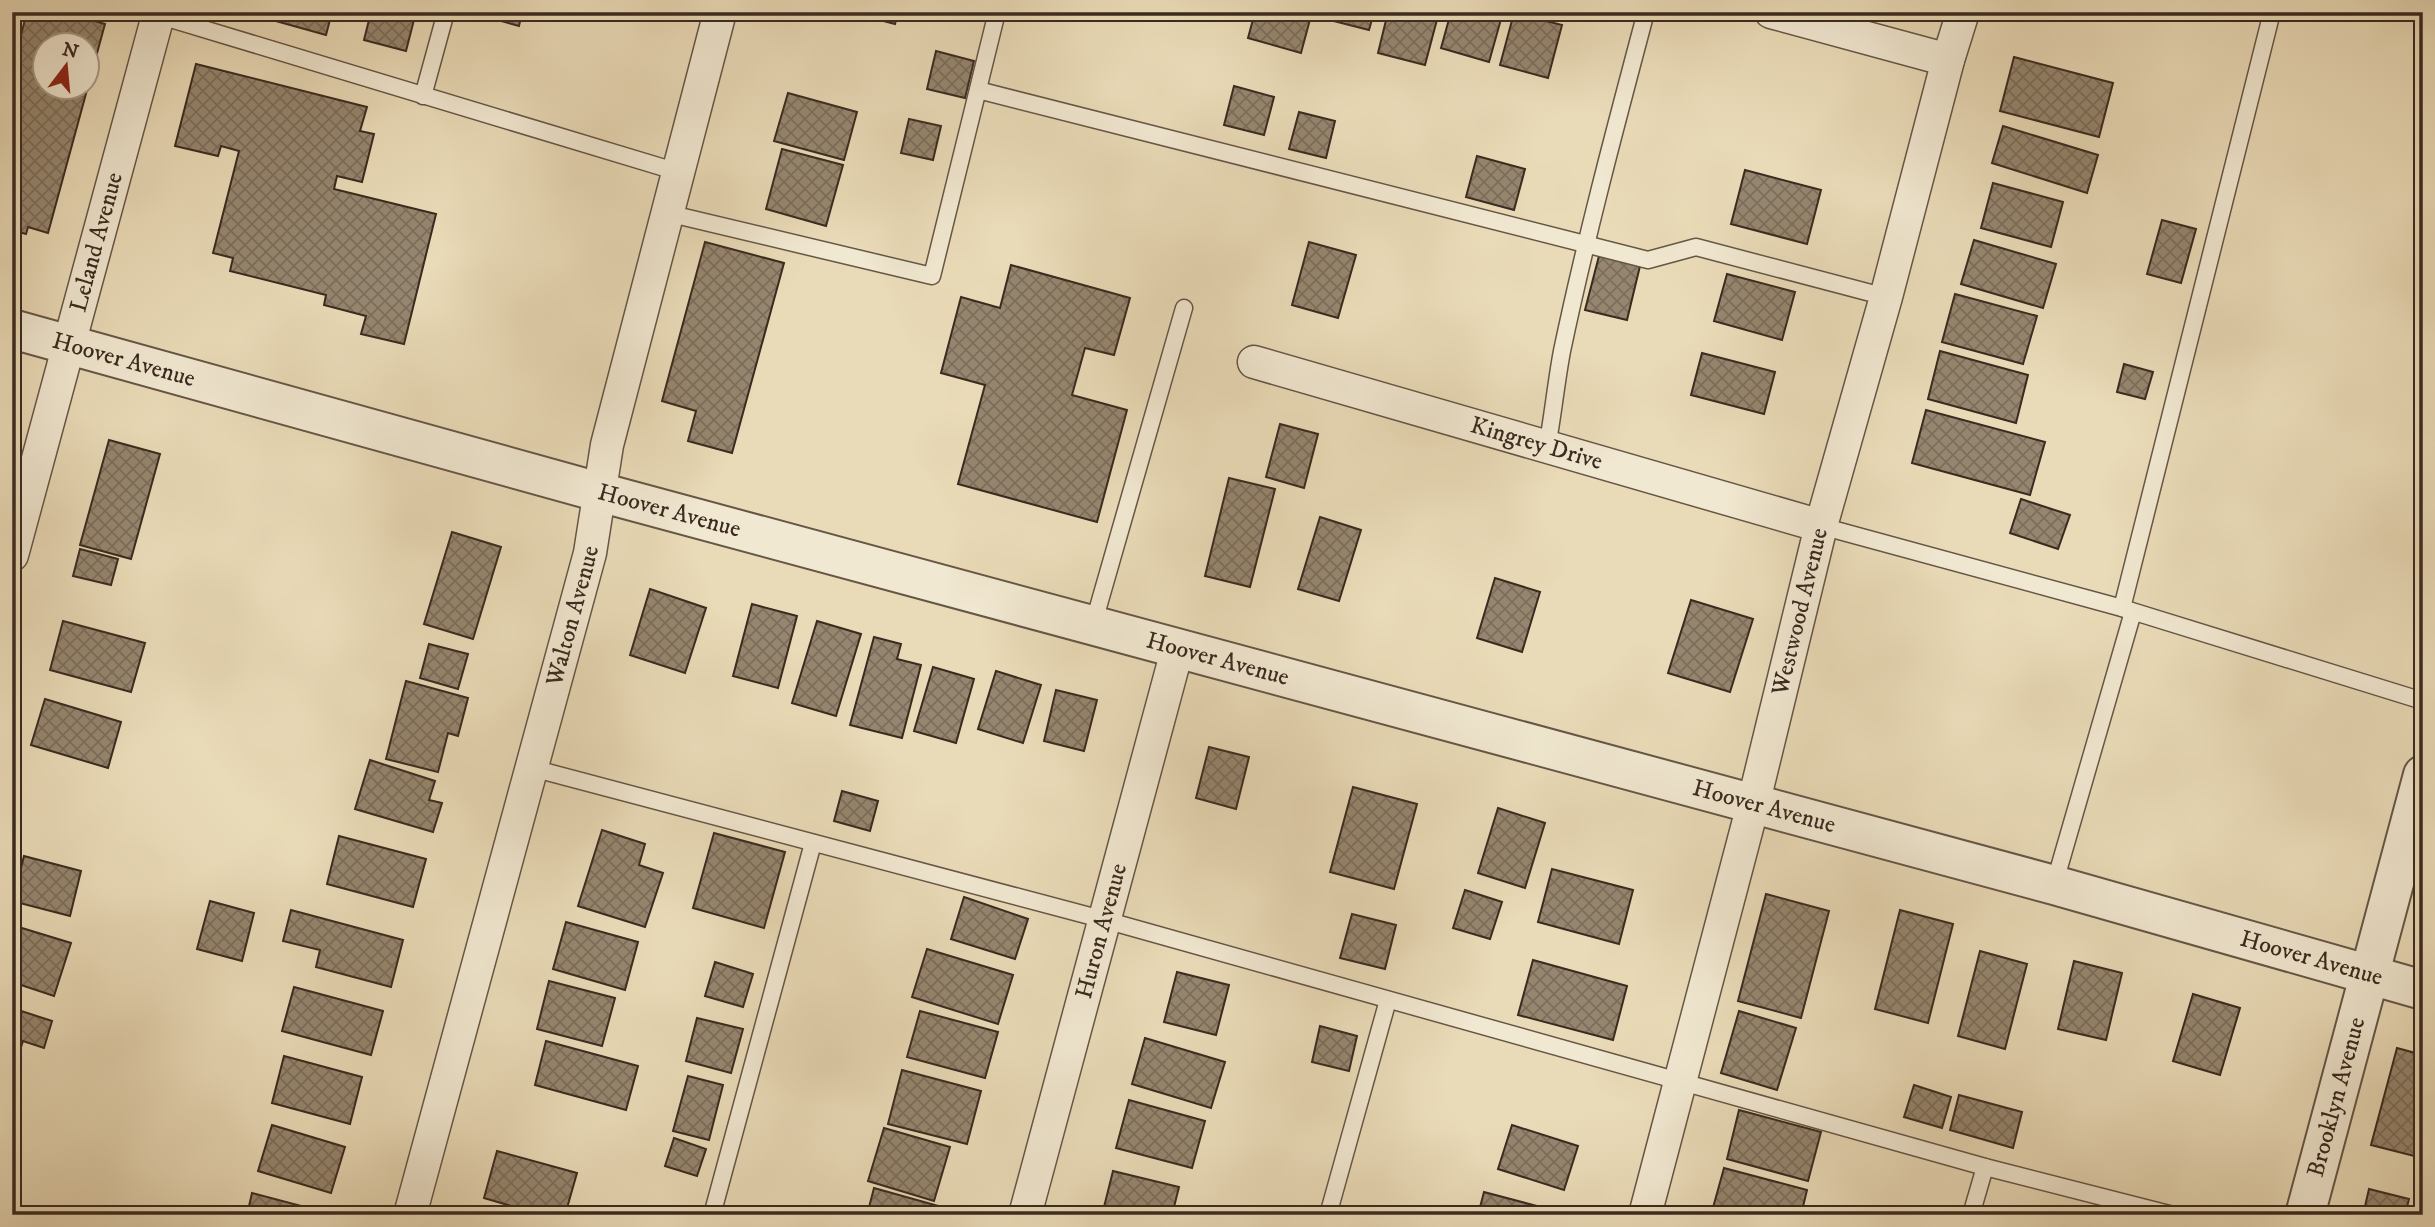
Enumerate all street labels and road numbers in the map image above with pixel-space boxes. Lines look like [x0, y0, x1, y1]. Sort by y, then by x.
street label: Leland Avenue [63, 169, 130, 315]
street label: Hoover Avenue [49, 326, 199, 394]
street label: Kingrey Drive [1467, 410, 1606, 477]
street label: Hoover Avenue [594, 477, 744, 545]
street label: Westwood Avenue [1765, 525, 1835, 699]
street label: Walton Avenue [539, 544, 606, 690]
street label: Hoover Avenue [1143, 625, 1292, 693]
street label: Hoover Avenue [1689, 773, 1839, 840]
street label: Huron Avenue [1069, 860, 1134, 1002]
street label: Hoover Avenue [2237, 924, 2386, 993]
street label: Brooklyn Avenue [2301, 1014, 2372, 1180]

